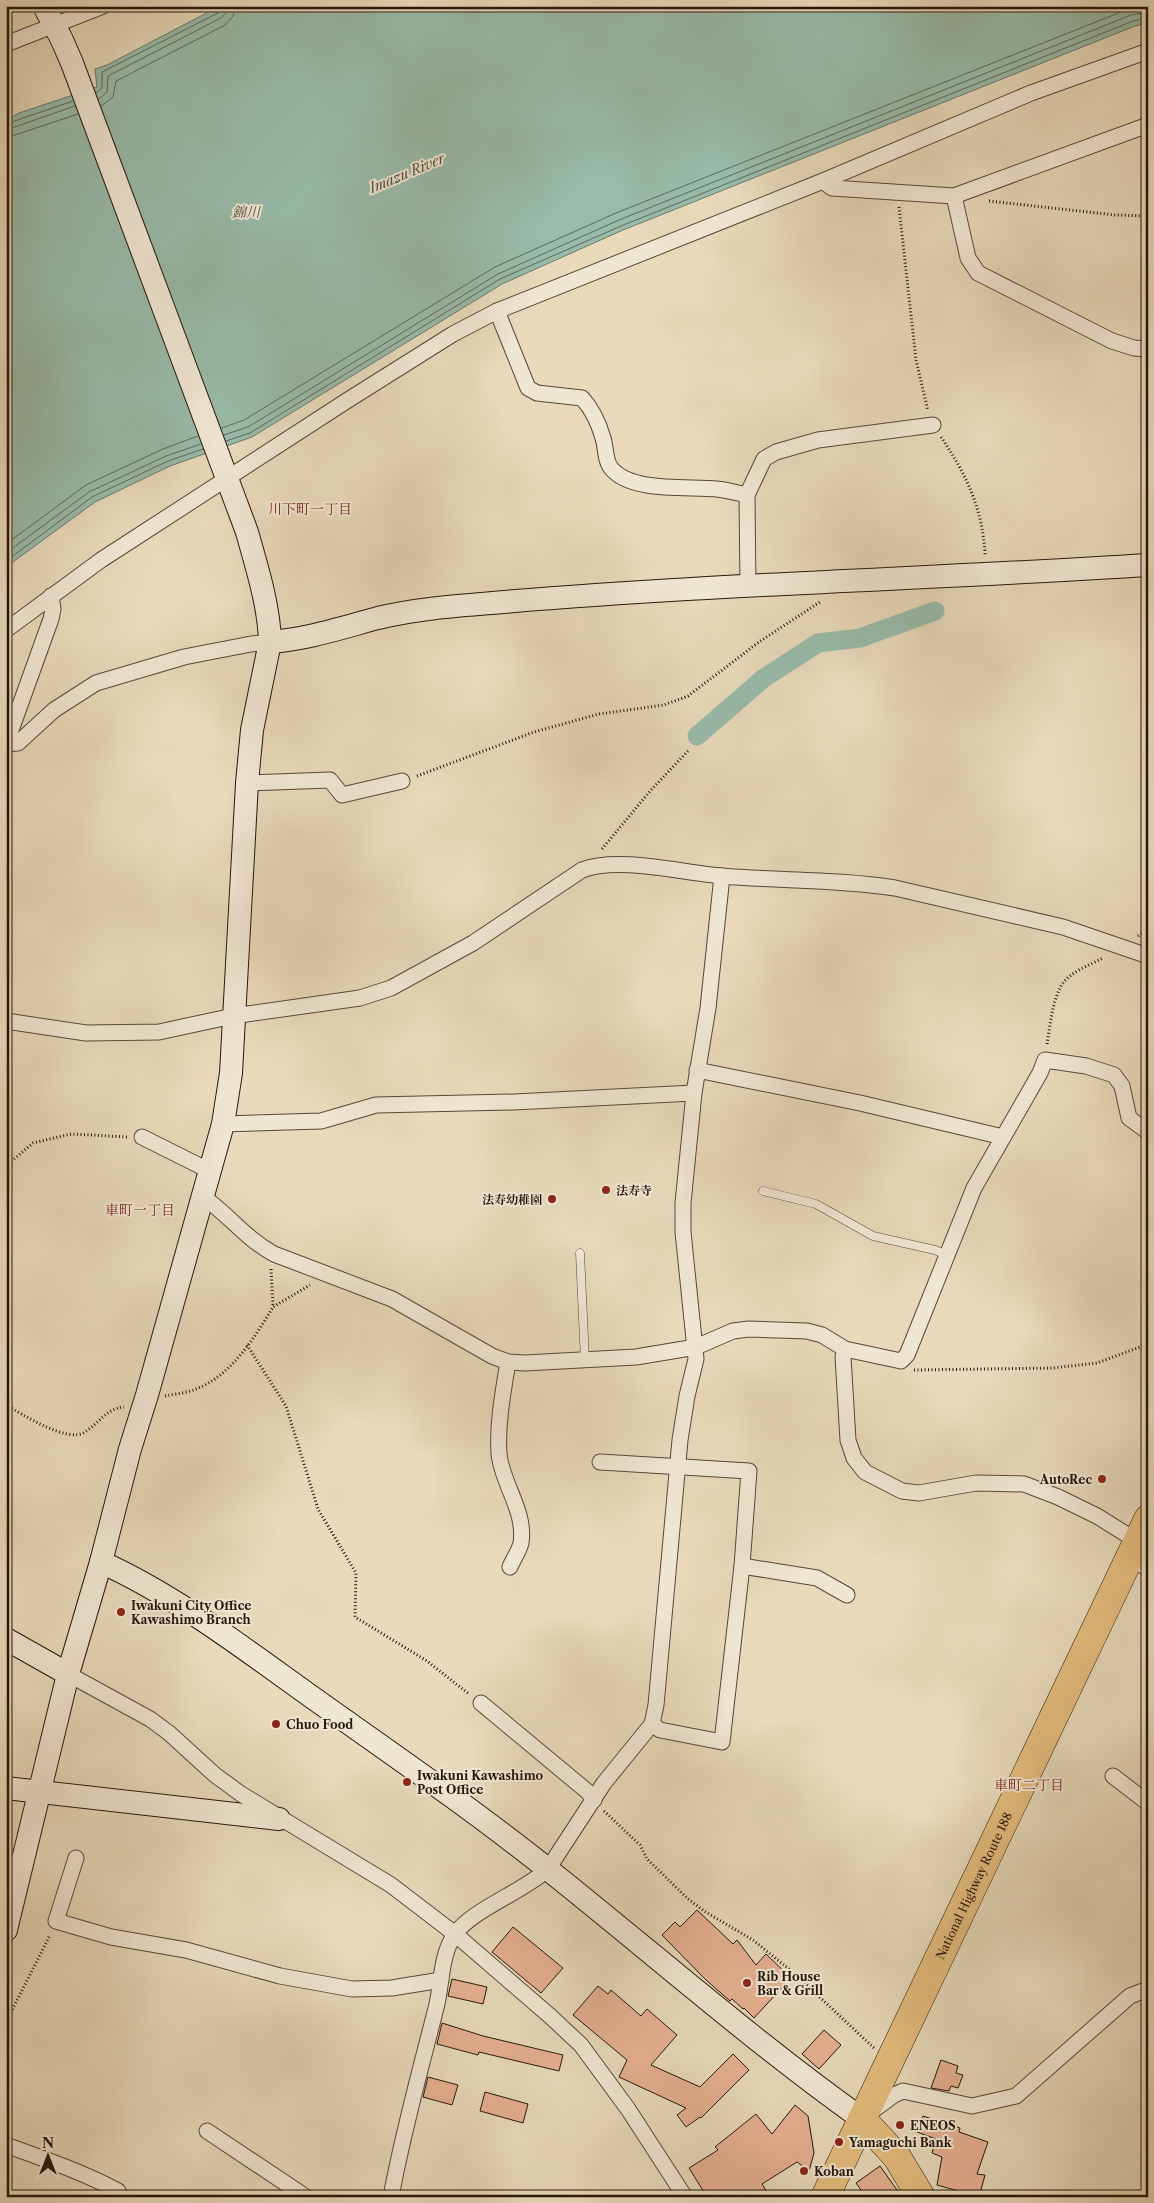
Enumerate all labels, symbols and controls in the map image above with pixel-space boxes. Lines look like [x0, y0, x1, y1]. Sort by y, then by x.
water label: Imazu River [365, 148, 449, 197]
water label: 錦川 [232, 203, 262, 221]
district label: 川下町一丁目 [268, 500, 352, 518]
place label: 法寿寺 [616, 1183, 652, 1198]
marker: 法寿寺 [600, 1184, 612, 1196]
place label: 法寿幼稚園 [482, 1192, 542, 1207]
marker: 法寿幼稚園 [546, 1193, 558, 1205]
district label: 車町一丁目 [105, 1201, 175, 1219]
place label: AutoRec [1039, 1472, 1092, 1487]
marker: AutoRec [1096, 1473, 1108, 1485]
place label: Iwakuni City Office Kawashimo Branch [131, 1598, 251, 1627]
marker: Iwakuni City Office Kawashimo Branch [115, 1606, 127, 1618]
place label: Chuo Food [286, 1717, 353, 1732]
marker: Chuo Food [270, 1718, 282, 1730]
place label: Iwakuni Kawashimo Post Office [417, 1768, 544, 1797]
marker: Iwakuni Kawashimo Post Office [401, 1776, 413, 1788]
district label: 車町二丁目 [994, 1776, 1064, 1794]
street label: National Highway Route 188 [932, 1809, 1015, 1962]
place label: Rib House Bar & Grill [757, 1969, 823, 1998]
marker: Rib House Bar & Grill [741, 1977, 753, 1989]
place label: ENEOS [910, 2118, 956, 2133]
marker: ENEOS [894, 2119, 906, 2131]
north arrow [22, 2130, 72, 2180]
text: N [42, 2134, 54, 2152]
place label: Yamaguchi Bank [848, 2135, 953, 2150]
marker: Yamaguchi Bank [833, 2136, 845, 2148]
place label: Koban [814, 2164, 855, 2179]
marker: Koban [798, 2165, 810, 2177]

